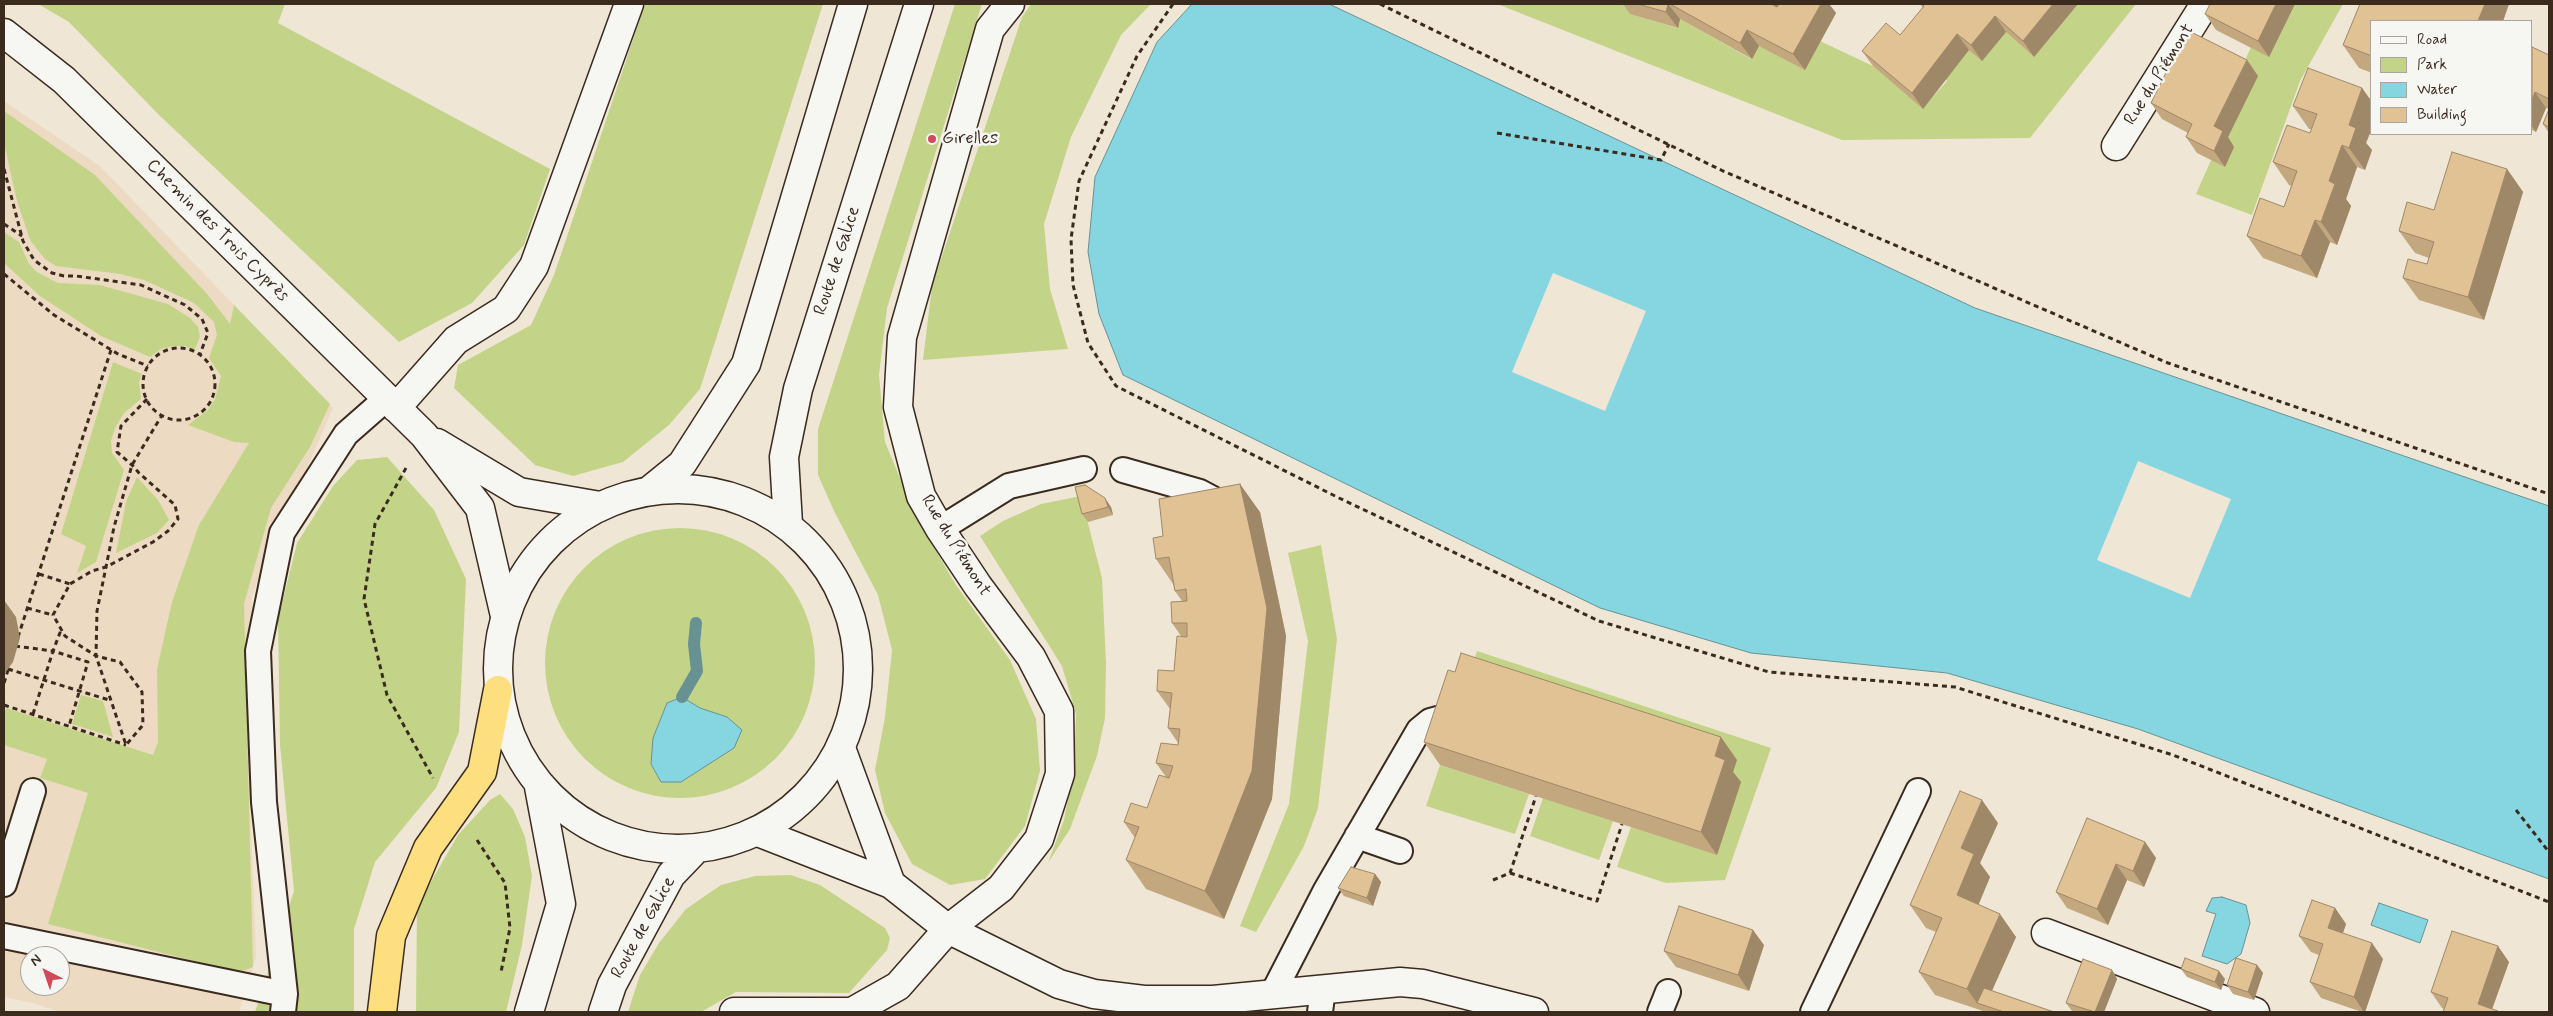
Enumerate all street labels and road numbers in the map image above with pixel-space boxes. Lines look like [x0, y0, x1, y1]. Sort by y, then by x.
street label: Rue du Piémont [2120, 20, 2200, 130]
street label: Chemin des Trois Cyprès [141, 155, 293, 307]
street label: Route de Galice [810, 204, 866, 318]
street label: Rue du Piémont [915, 491, 995, 601]
street label: Route de Galice [607, 873, 681, 983]

